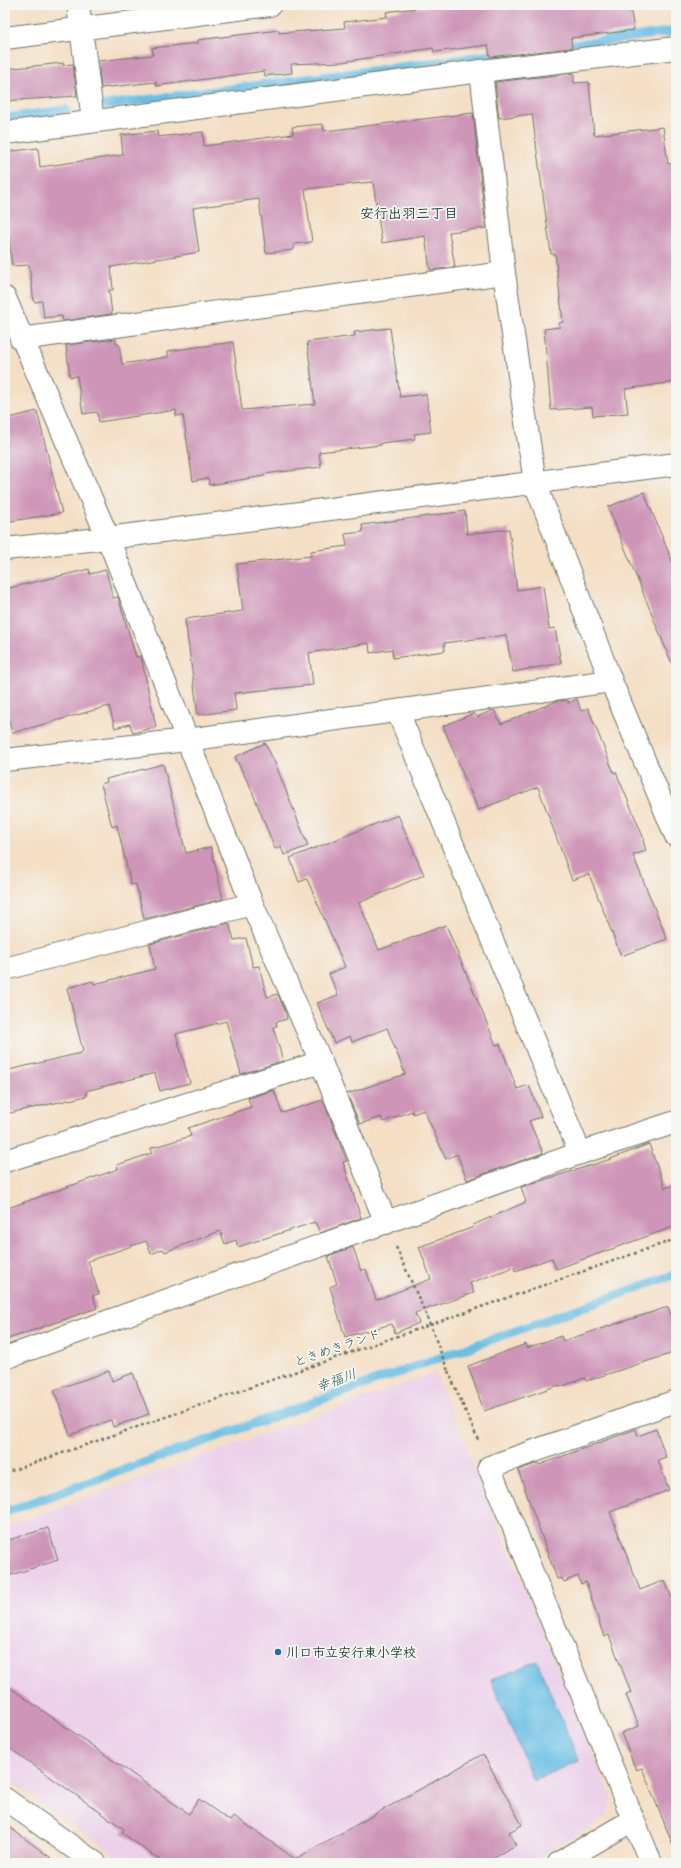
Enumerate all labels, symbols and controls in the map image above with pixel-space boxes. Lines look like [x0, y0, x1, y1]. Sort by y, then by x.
district label: 安行出羽三丁目 [360, 203, 458, 225]
street label: ときめきランド [291, 1324, 384, 1373]
water label: 幸福川 [313, 1363, 360, 1398]
place label: 川口市立安行東小学校 [286, 1643, 416, 1664]
marker: 川口市立安行東小学校 [273, 1647, 283, 1657]

